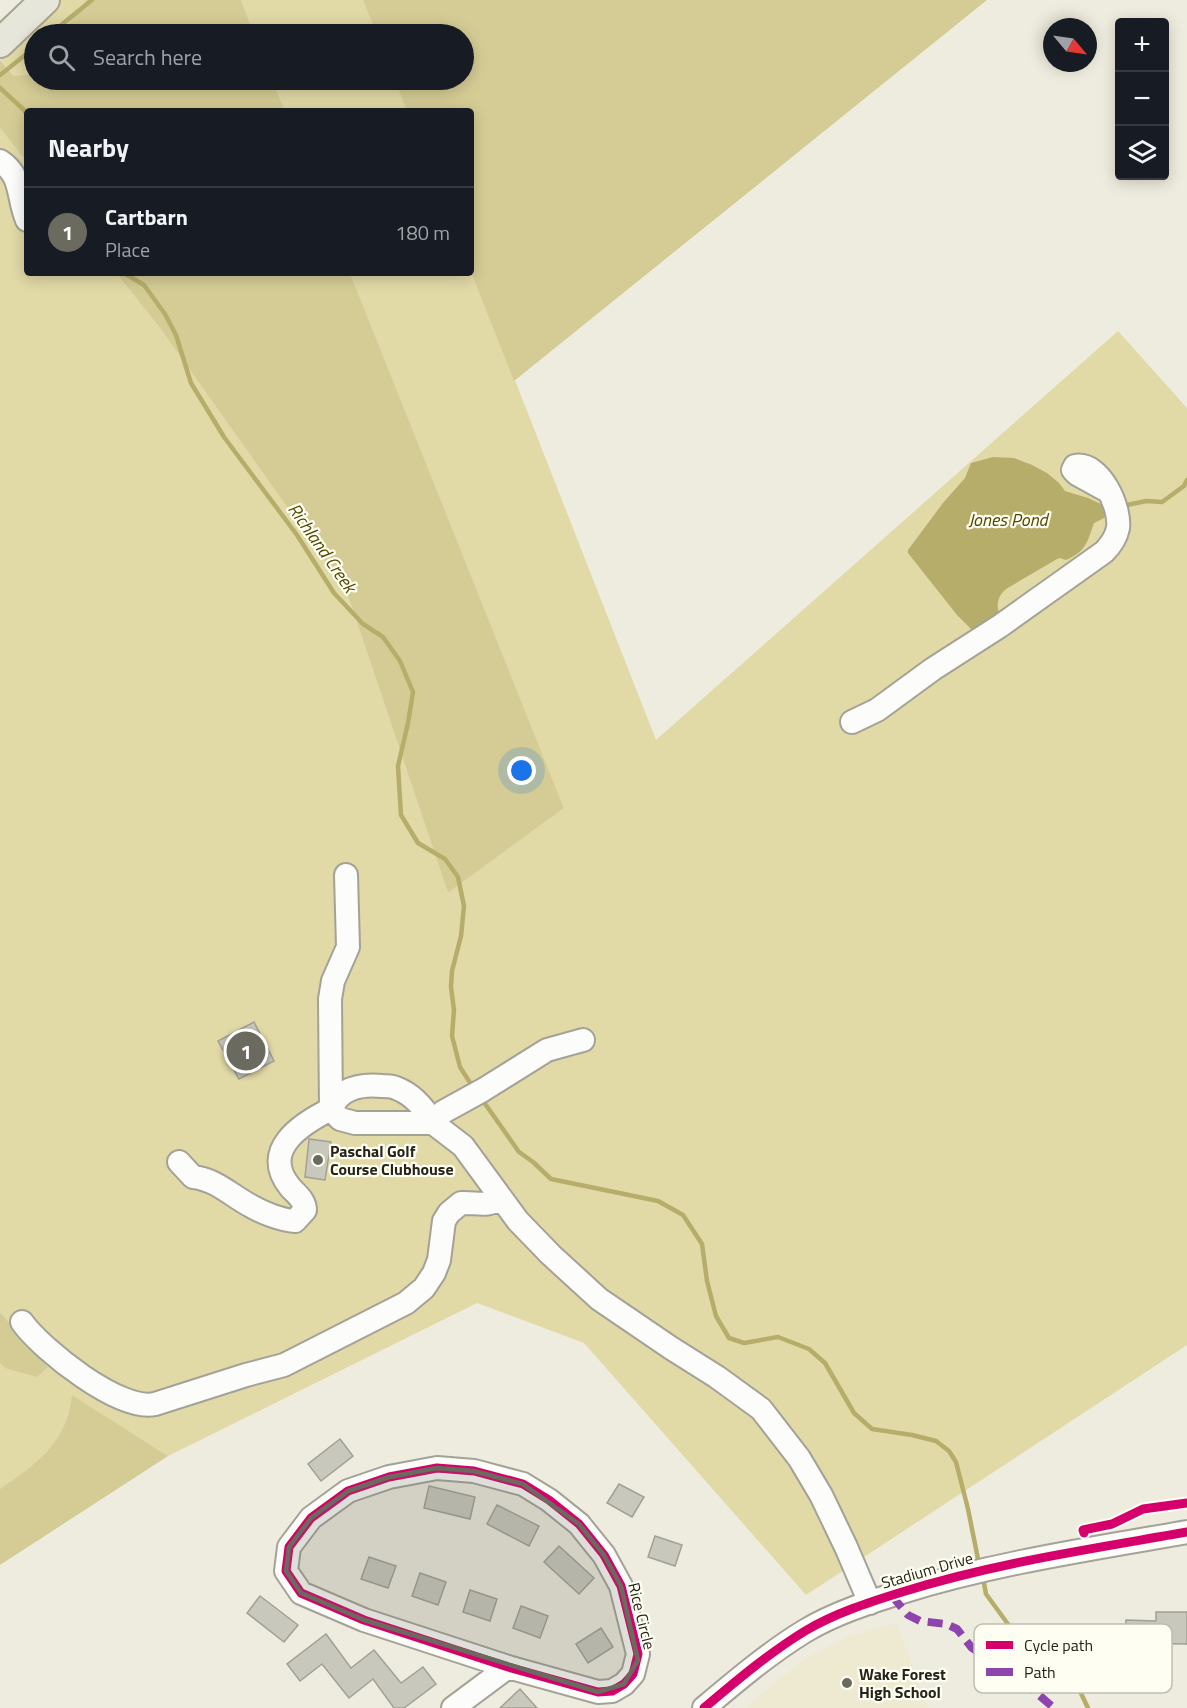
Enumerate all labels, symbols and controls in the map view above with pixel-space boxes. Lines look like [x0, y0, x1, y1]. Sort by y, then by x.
north arrow [1043, 18, 1097, 72]
map controls [1115, 18, 1169, 180]
button: + [1115, 18, 1169, 72]
search box [24, 24, 474, 90]
text: Search here [93, 40, 202, 74]
icon: search [45, 41, 78, 74]
button: − [1115, 72, 1169, 126]
button: layers [1115, 126, 1169, 180]
text: Nearby [48, 128, 129, 167]
text: Cartbarn [105, 200, 188, 234]
text: 1 [62, 217, 73, 248]
text: 180 m [395, 217, 450, 248]
text: Place [105, 234, 150, 265]
water label: Richland Creek [281, 497, 364, 600]
water label: Jones Pond [968, 506, 1050, 533]
your location [507, 756, 536, 785]
pin: 1 [226, 1028, 266, 1074]
place label: Paschal Golf Course Clubhouse [330, 1139, 454, 1181]
marker: Paschal Golf Course Clubhouse [311, 1153, 325, 1167]
street label: Stadium Drive [878, 1545, 976, 1595]
street label: Rice Circle [622, 1580, 662, 1652]
legend [974, 1624, 1172, 1693]
text: Cycle path [1024, 1633, 1093, 1657]
text: Path [1024, 1660, 1056, 1684]
place label: Wake Forest High School [859, 1662, 946, 1704]
marker: Wake Forest High School [840, 1676, 854, 1690]

